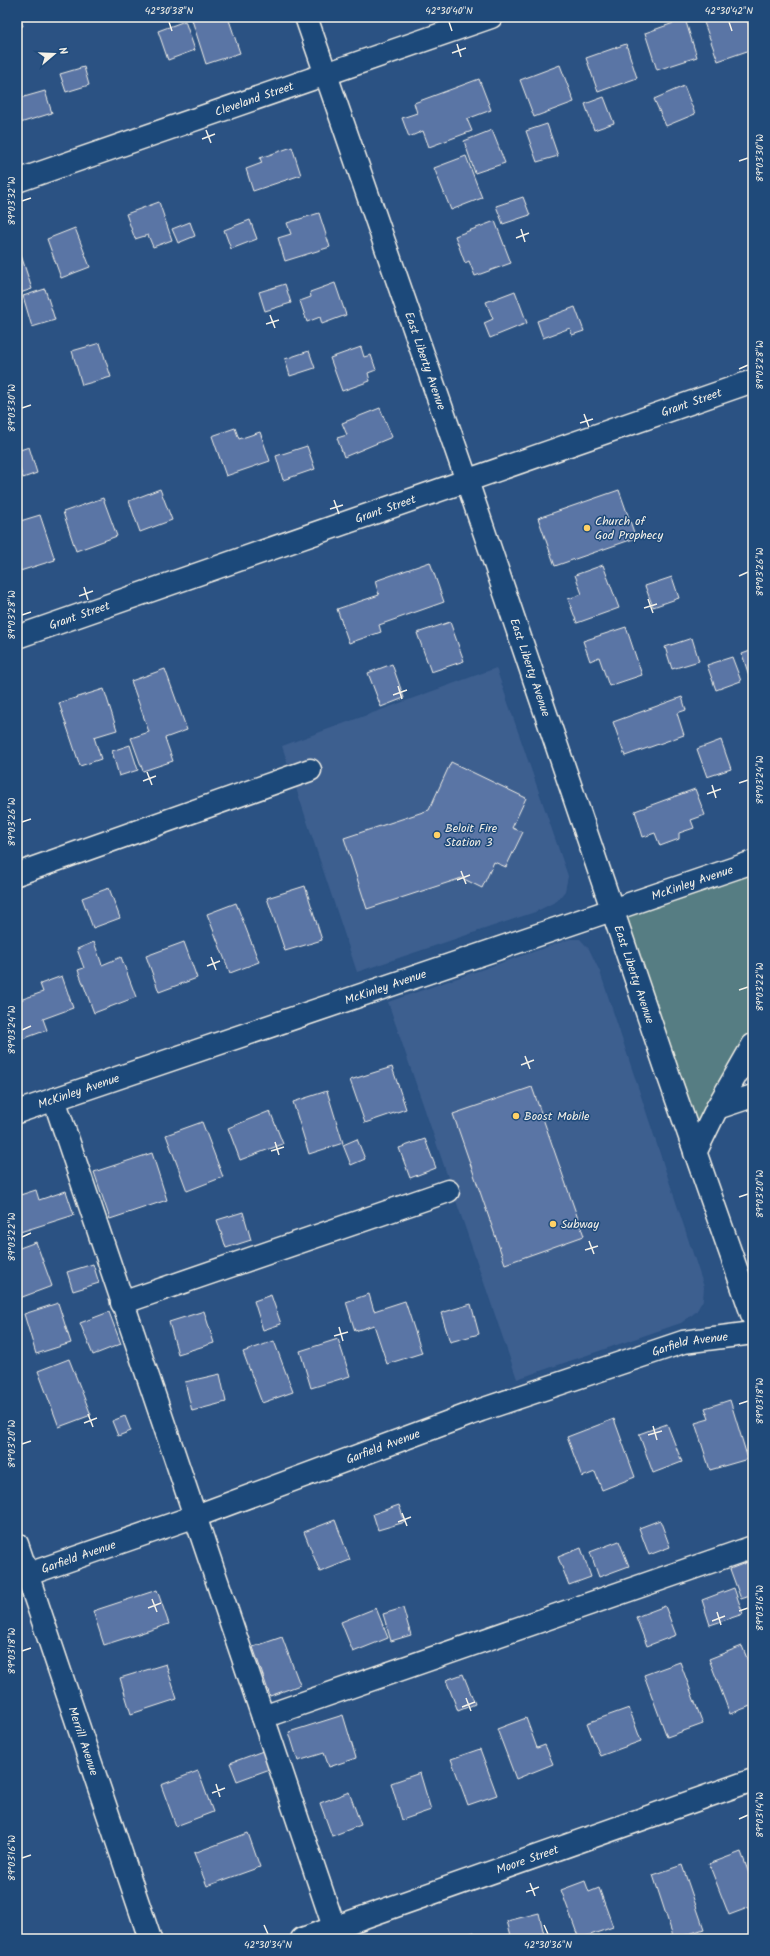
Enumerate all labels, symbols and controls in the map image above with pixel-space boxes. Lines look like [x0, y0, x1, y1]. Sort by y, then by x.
text: 42°30'38"N [145, 3, 194, 19]
text: 42°30'40"N [425, 3, 473, 19]
text: 42°30'42"N [705, 3, 753, 19]
north arrow [34, 34, 74, 74]
text: N [53, 45, 72, 57]
street label: Cleveland Street [212, 77, 297, 122]
text: 89°03'30"W [752, 134, 768, 182]
text: 89°03'32"W [4, 176, 20, 226]
street label: East Liberty Avenue [399, 309, 451, 413]
text: 89°03'28"W [752, 340, 768, 390]
street label: Grant Street [659, 383, 725, 422]
text: 89°03'30"W [4, 384, 20, 432]
street label: Grant Street [352, 490, 419, 529]
place label: Church of God Prophecy [595, 512, 663, 545]
marker: Church of God Prophecy [582, 523, 592, 533]
text: 89°03'26"W [752, 547, 768, 596]
text: 89°03'28"W [4, 590, 20, 640]
street label: Grant Street [46, 596, 113, 635]
street label: East Liberty Avenue [504, 616, 555, 720]
text: 89°03'24"W [752, 755, 768, 804]
text: 89°03'26"W [4, 797, 20, 846]
place label: Beloit Fire Station 3 [445, 819, 498, 852]
marker: Beloit Fire Station 3 [432, 830, 442, 840]
street label: McKinley Avenue [649, 860, 736, 906]
street label: East Liberty Avenue [608, 923, 659, 1027]
text: 89°03'22"W [752, 962, 768, 1012]
street label: McKinley Avenue [342, 964, 430, 1010]
text: 89°03'24"W [4, 1005, 20, 1054]
street label: McKinley Avenue [35, 1069, 123, 1114]
place label: Boost Mobile [524, 1107, 590, 1126]
marker: Boost Mobile [511, 1111, 521, 1121]
text: 89°03'20"W [752, 1170, 768, 1218]
text: 89°03'22"W [4, 1212, 20, 1262]
place label: Subway [561, 1215, 599, 1234]
marker: Subway [548, 1219, 558, 1229]
street label: Garfield Avenue [649, 1327, 730, 1362]
text: 89°03'18"W [752, 1377, 768, 1424]
text: 89°03'20"W [4, 1420, 20, 1468]
street label: Garfield Avenue [343, 1424, 424, 1469]
street label: Garfield Avenue [39, 1535, 119, 1579]
text: 89°03'16"W [752, 1585, 768, 1631]
text: 89°03'18"W [4, 1627, 20, 1674]
street label: Merrill Avenue [62, 1704, 104, 1779]
text: 89°03'14"W [752, 1792, 768, 1838]
text: 89°03'16"W [4, 1835, 20, 1881]
street label: Moore Street [494, 1840, 562, 1880]
text: 42°30'34"N [244, 1937, 292, 1953]
text: 42°30'36"N [524, 1937, 572, 1953]

